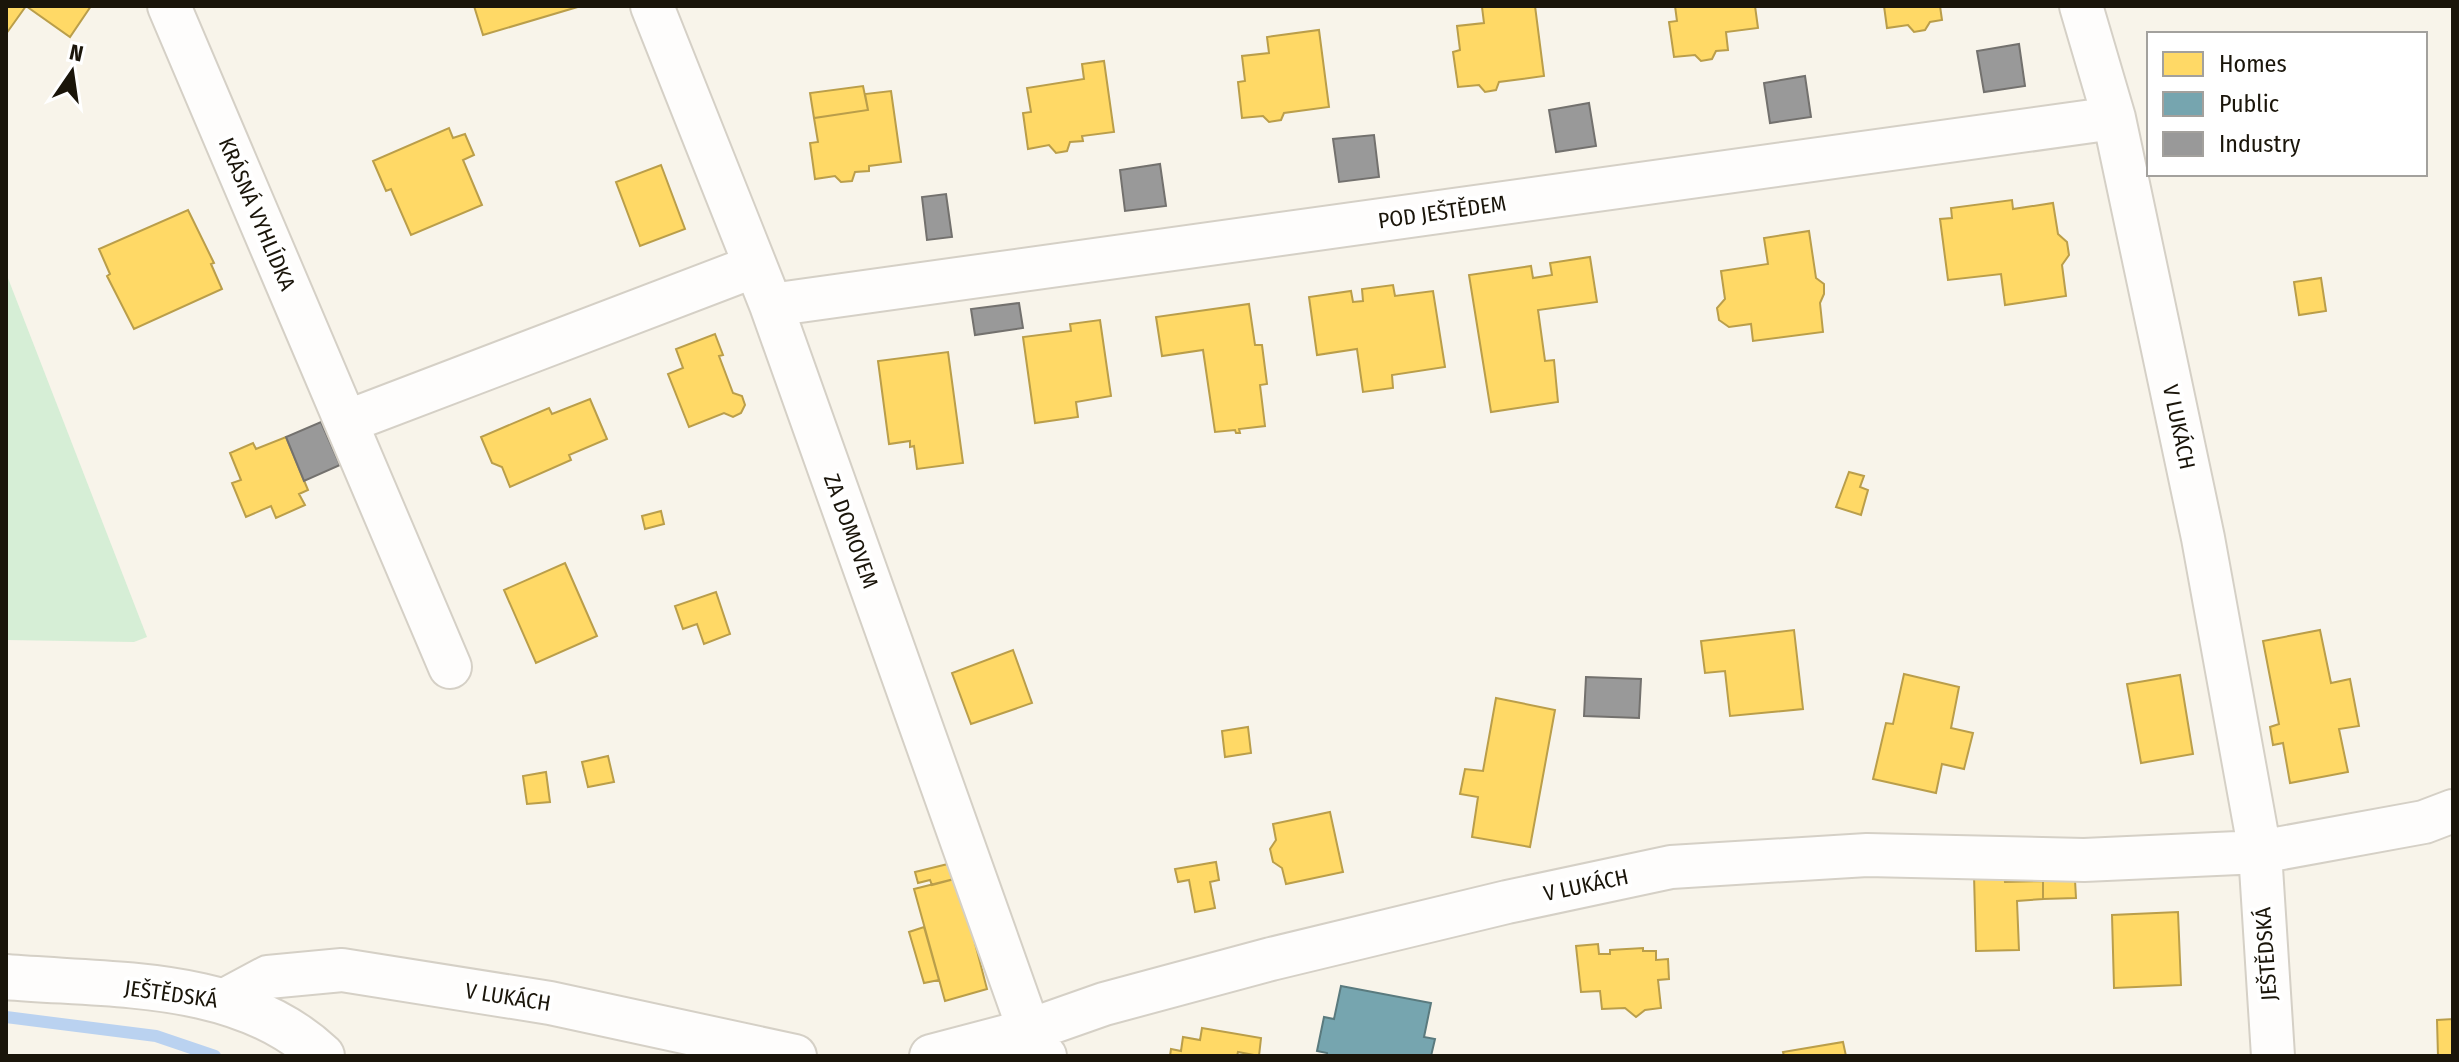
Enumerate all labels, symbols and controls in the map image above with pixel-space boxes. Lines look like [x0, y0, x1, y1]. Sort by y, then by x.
north arrow [32, 32, 112, 112]
legend [2147, 32, 2427, 176]
text: N [67, 38, 86, 68]
text: Homes [2219, 50, 2287, 78]
text: Public [2219, 90, 2279, 118]
text: Industry [2219, 130, 2301, 158]
street label: KRÁSNÁ VYHLÍDKA [213, 134, 301, 295]
street label: POD JEŠTĚDEM [1376, 190, 1508, 234]
street label: V LUKÁCH [2157, 382, 2201, 472]
street label: ZA DOMOVEM [818, 470, 884, 592]
street label: V LUKÁCH [1541, 863, 1631, 907]
street label: JEŠTĚDSKÁ [2249, 906, 2283, 1002]
street label: JEŠTĚDSKÁ [123, 974, 220, 1014]
street label: V LUKÁCH [463, 977, 553, 1017]

